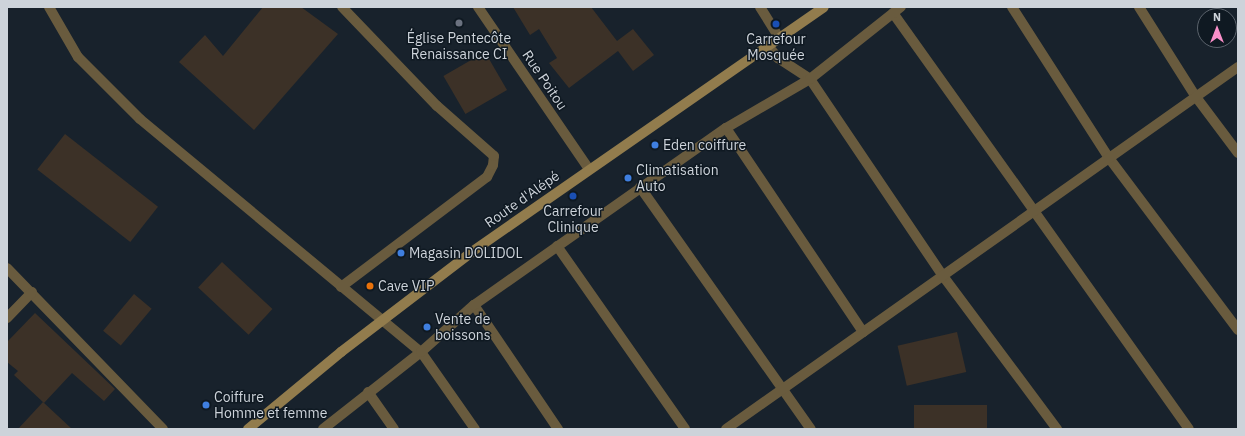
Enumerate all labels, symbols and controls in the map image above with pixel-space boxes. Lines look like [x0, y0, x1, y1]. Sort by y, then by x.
north arrow [1197, 8, 1237, 48]
text: N [1213, 10, 1221, 24]
marker: Église Pentecôte Renaissance CI [454, 18, 464, 28]
marker: Carrefour Mosquée [771, 19, 781, 29]
place label: Église Pentecôte Renaissance CI [407, 30, 511, 62]
place label: Carrefour Mosquée [746, 31, 806, 64]
street label: Rue Poitou [519, 47, 571, 113]
place label: Eden coiffure [663, 137, 746, 153]
marker: Eden coiffure [650, 140, 660, 150]
place label: Climatisation Auto [636, 162, 719, 194]
street label: Route d'Alépé [481, 167, 563, 231]
marker: Climatisation Auto [623, 173, 633, 183]
marker: Carrefour Clinique [568, 191, 578, 201]
place label: Carrefour Clinique [543, 203, 603, 236]
place label: Magasin DOLIDOL [409, 245, 522, 261]
marker: Magasin DOLIDOL [396, 248, 406, 258]
place label: Cave VIP [378, 278, 434, 294]
marker: Cave VIP [365, 281, 375, 291]
place label: Vente de boissons [435, 311, 491, 344]
marker: Vente de boissons [422, 322, 432, 332]
place label: Coiffure Homme et femme [214, 389, 327, 422]
marker: Coiffure Homme et femme [201, 400, 211, 410]

